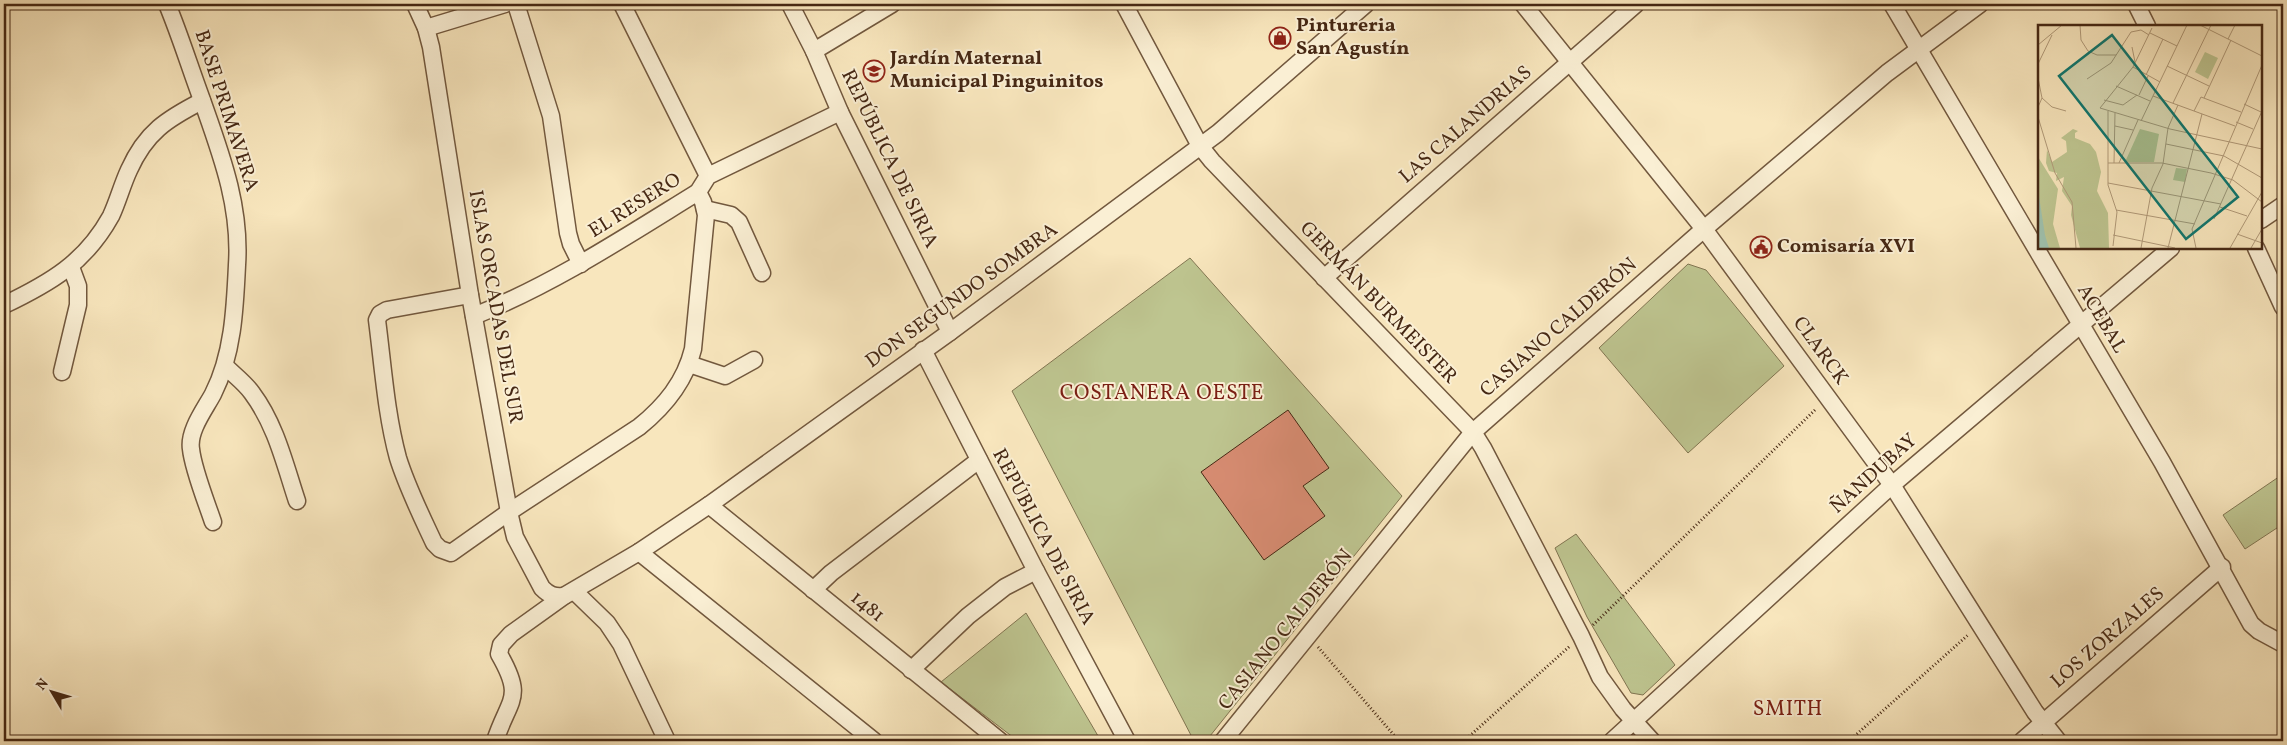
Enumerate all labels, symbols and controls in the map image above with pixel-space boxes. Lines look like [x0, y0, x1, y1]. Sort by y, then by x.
place label: Pintureria San Agustín [1296, 12, 1409, 63]
inset map [2038, 25, 2262, 249]
shop icon: Pintureria San Agustín [1268, 26, 1292, 50]
street label: BASE PRIMAVERA [187, 27, 265, 195]
place label: Jardín Maternal Municipal Pinguinitos [889, 45, 1103, 96]
school or university icon: Jardín Maternal Municipal Pinguinitos [862, 59, 886, 83]
street label: LAS CALANDRIAS [1394, 59, 1538, 191]
street label: REPÚBLICA DE SIRIA [833, 65, 945, 253]
street label: EL RESERO [583, 166, 687, 246]
street label: ISLAS ORCADAS DEL SUR [461, 188, 529, 426]
street label: GERMÁN BURMEISTER [1293, 215, 1463, 391]
street label: DON SEGUNDO SOMBRA [860, 217, 1064, 375]
place label: Comisaría XVI [1777, 233, 1915, 261]
public building icon: Comisaría XVI [1749, 235, 1773, 259]
street label: CASIANO CALDERÓN [1474, 252, 1644, 404]
street label: ACEBAL [2069, 279, 2133, 359]
street label: CLARCK [1786, 311, 1855, 391]
district label: COSTANERA OESTE [1060, 379, 1264, 408]
street label: ÑANDUBAY [1824, 427, 1924, 521]
street label: REPÚBLICA DE SIRIA [985, 444, 1101, 630]
street label: CASIANO CALDERÓN [1212, 543, 1360, 717]
street label: LOS ZORZALES [2045, 581, 2171, 695]
street label: 1481 [844, 584, 890, 630]
north arrow [28, 668, 78, 718]
text: N [32, 675, 54, 695]
district label: SMITH [1753, 695, 1823, 724]

